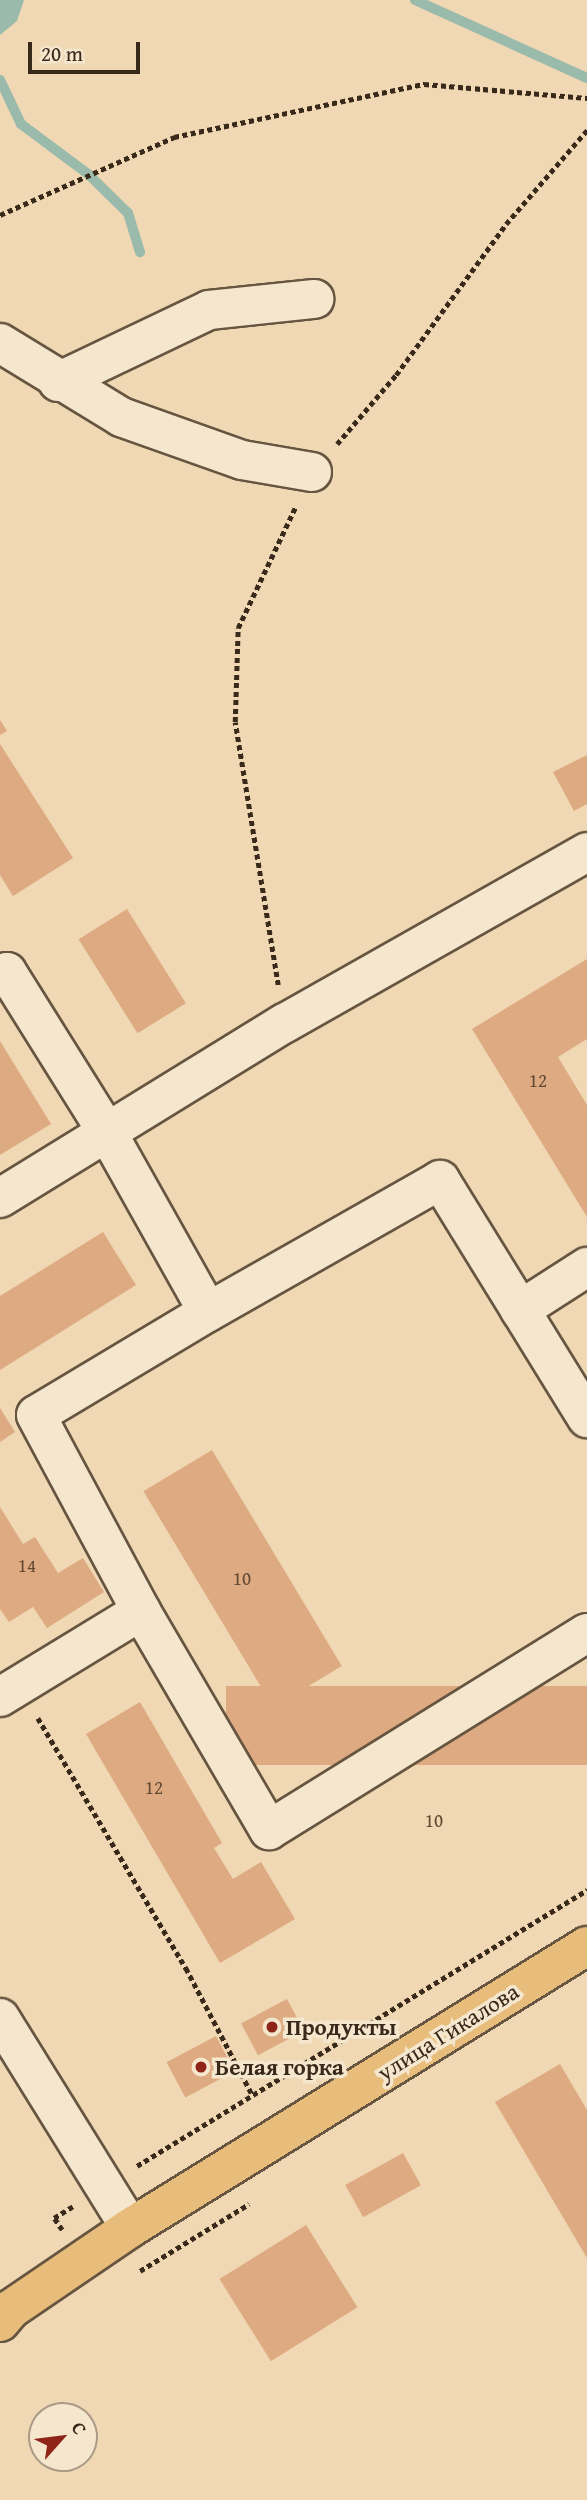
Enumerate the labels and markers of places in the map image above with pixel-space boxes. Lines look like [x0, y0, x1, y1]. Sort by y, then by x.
place label: Продукты [286, 2013, 396, 2041]
marker: Продукты [264, 2019, 280, 2035]
place label: Белая горка [215, 2053, 344, 2081]
marker: Белая горка [193, 2059, 209, 2075]

